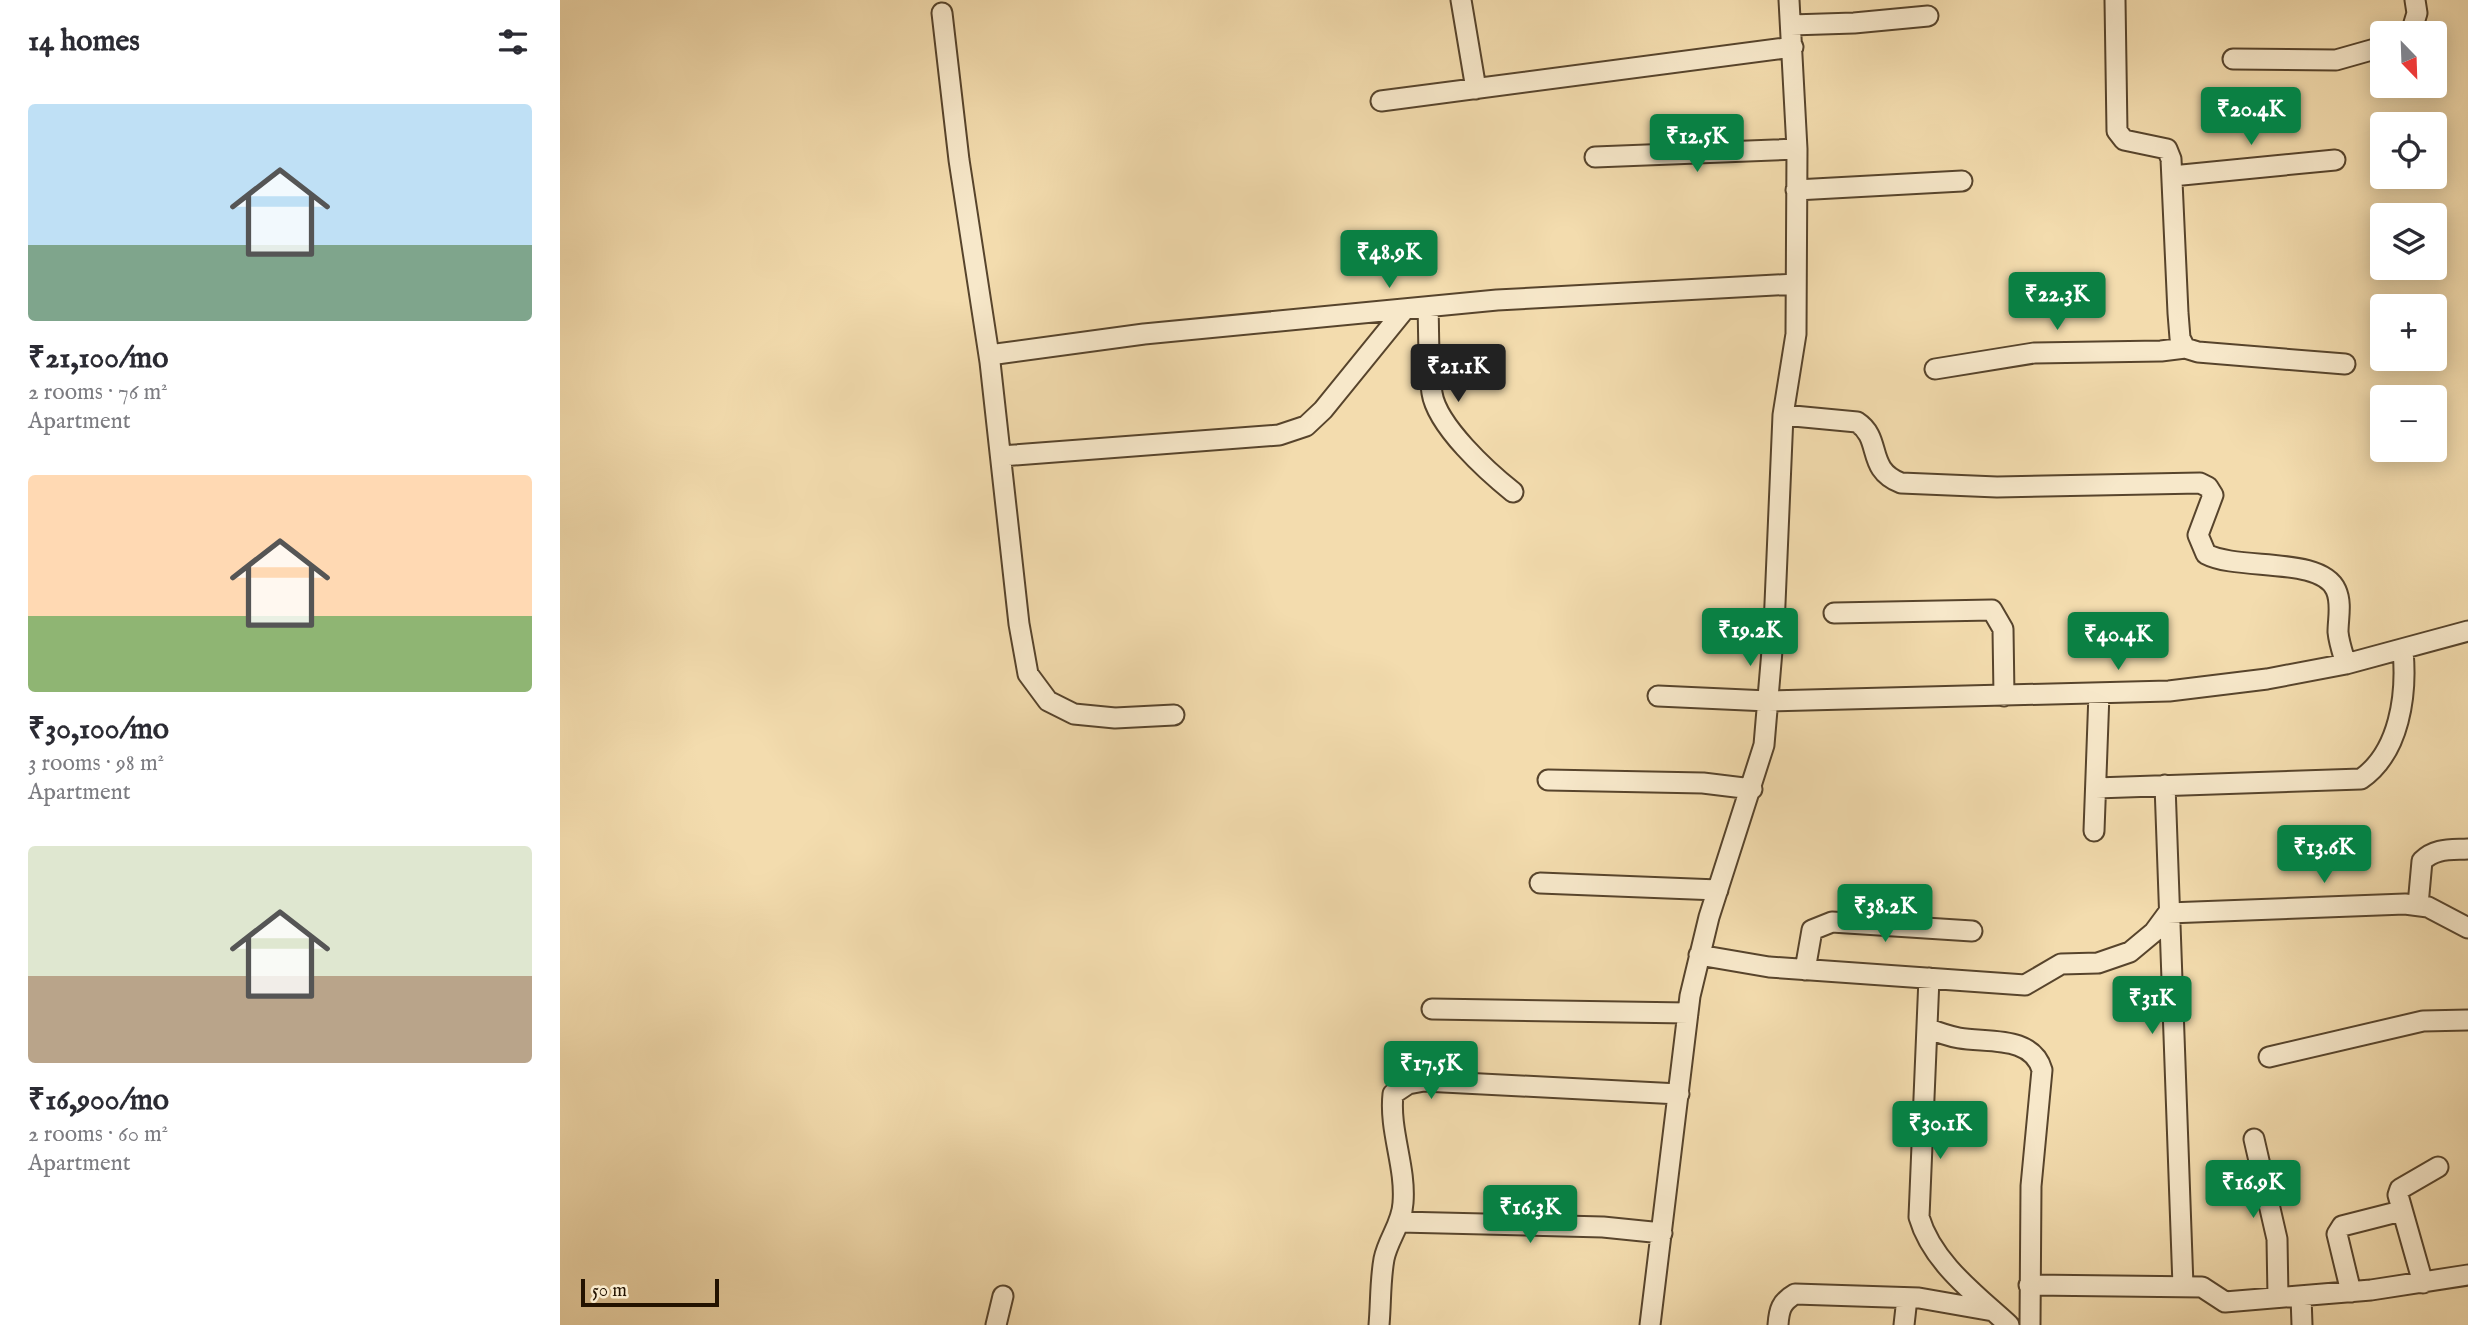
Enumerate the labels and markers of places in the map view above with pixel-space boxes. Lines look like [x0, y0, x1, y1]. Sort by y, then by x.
pin: ₹20.4K [2194, 88, 2308, 147]
pin: ₹12.5K [1640, 114, 1754, 174]
pin: ₹48.9K [1332, 230, 1446, 290]
pin: ₹22.3K [2000, 272, 2114, 332]
pin: ₹21.1K [1401, 344, 1515, 404]
pin: ₹19.2K [1693, 608, 1807, 668]
pin: ₹40.4K [2061, 612, 2175, 672]
pin: ₹13.6K [2267, 826, 2381, 885]
pin: ₹38.2K [1828, 884, 1942, 944]
pin: ₹31K [2111, 976, 2193, 1036]
pin: ₹17.5K [1374, 1042, 1488, 1101]
pin: ₹30.1K [1883, 1102, 1997, 1161]
pin: ₹16.9K [2196, 1160, 2310, 1220]
pin: ₹16.3K [1473, 1186, 1587, 1245]

